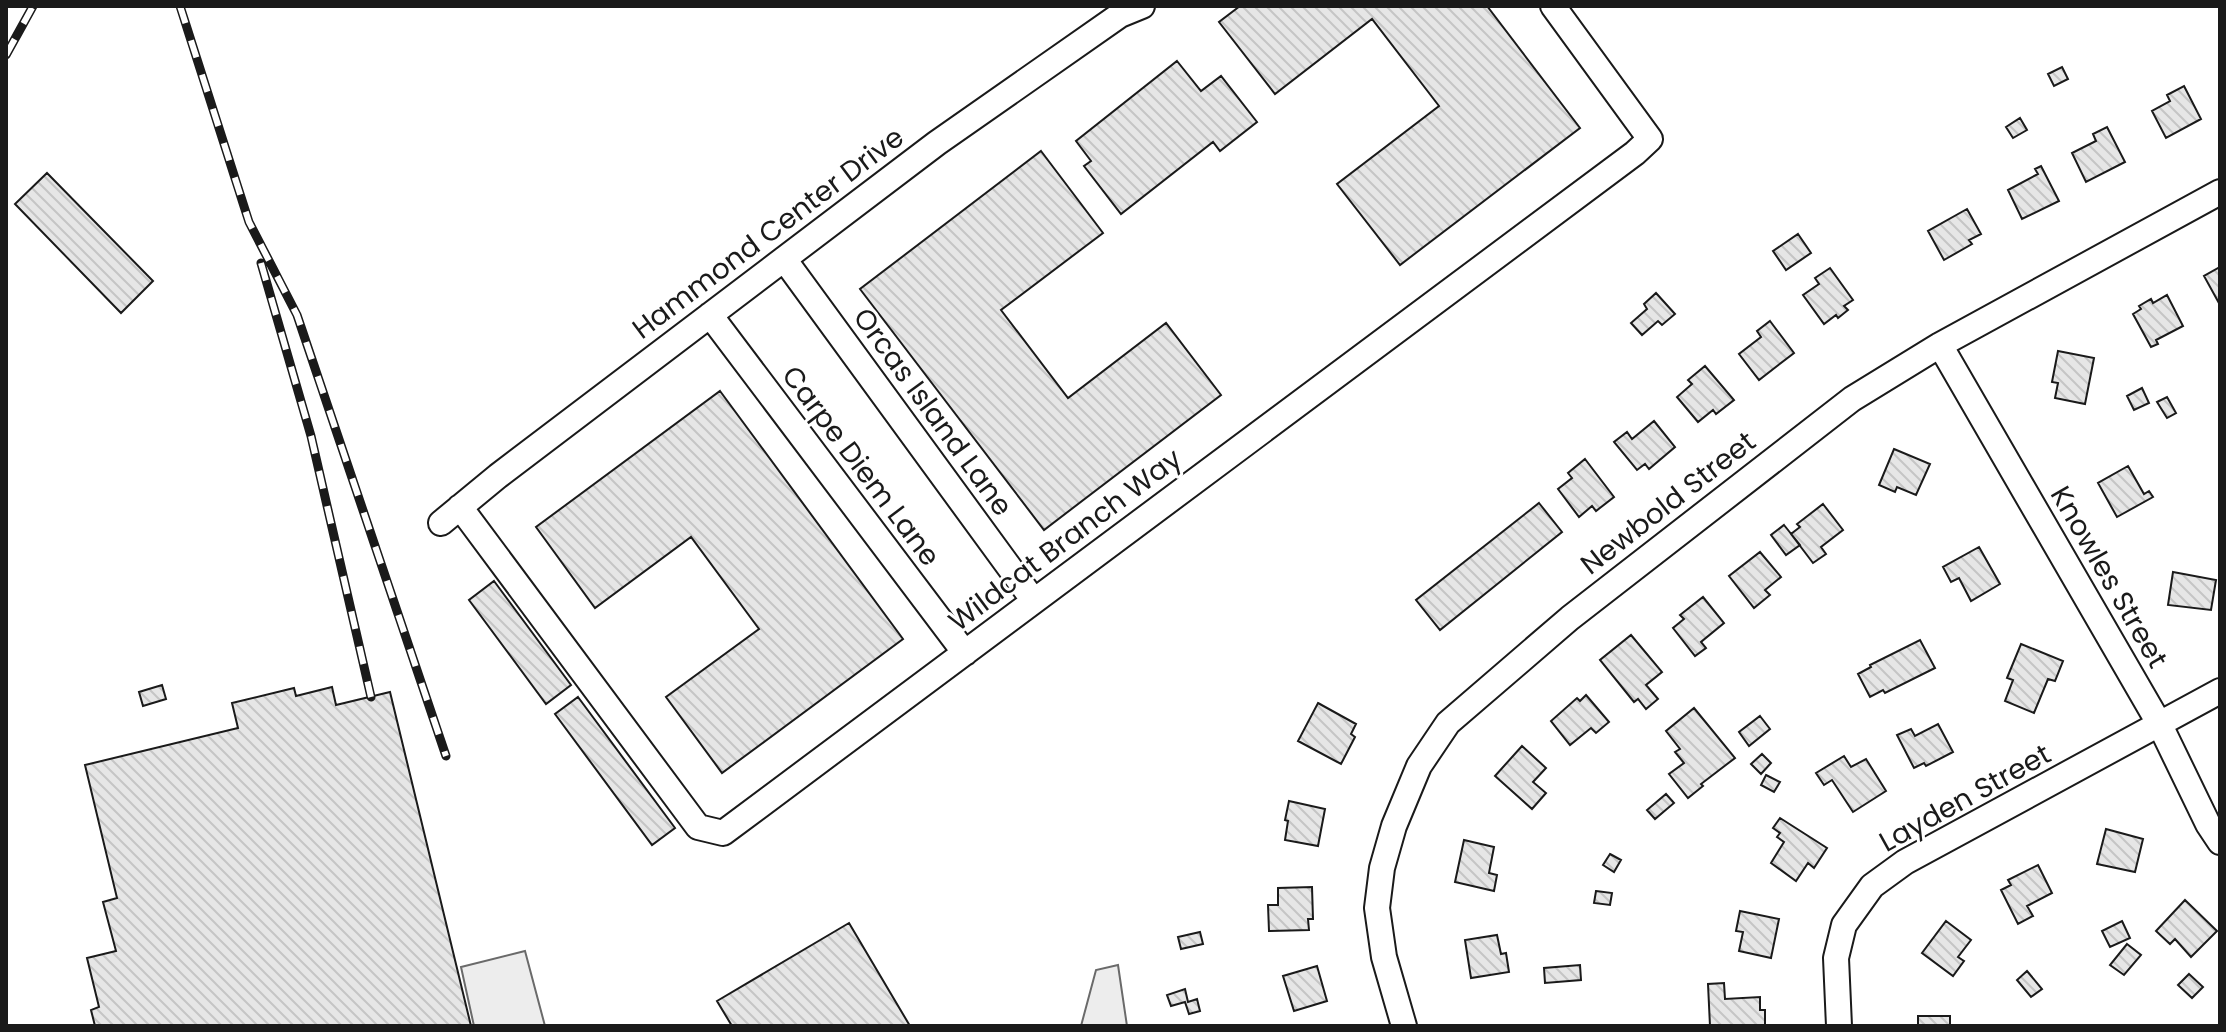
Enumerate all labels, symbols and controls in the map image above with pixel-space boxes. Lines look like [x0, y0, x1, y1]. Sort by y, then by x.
street label: Hammond Center Drive [624, 118, 912, 348]
street label: Orcas Island Lane [844, 300, 1022, 524]
street label: Carpe Diem Lane [773, 358, 949, 574]
street label: Newbold Street [1572, 422, 1764, 584]
street label: Wildcat Branch Way [940, 439, 1190, 641]
street label: Knowles Street [2041, 479, 2177, 675]
street label: Layden Street [1872, 735, 2058, 861]

